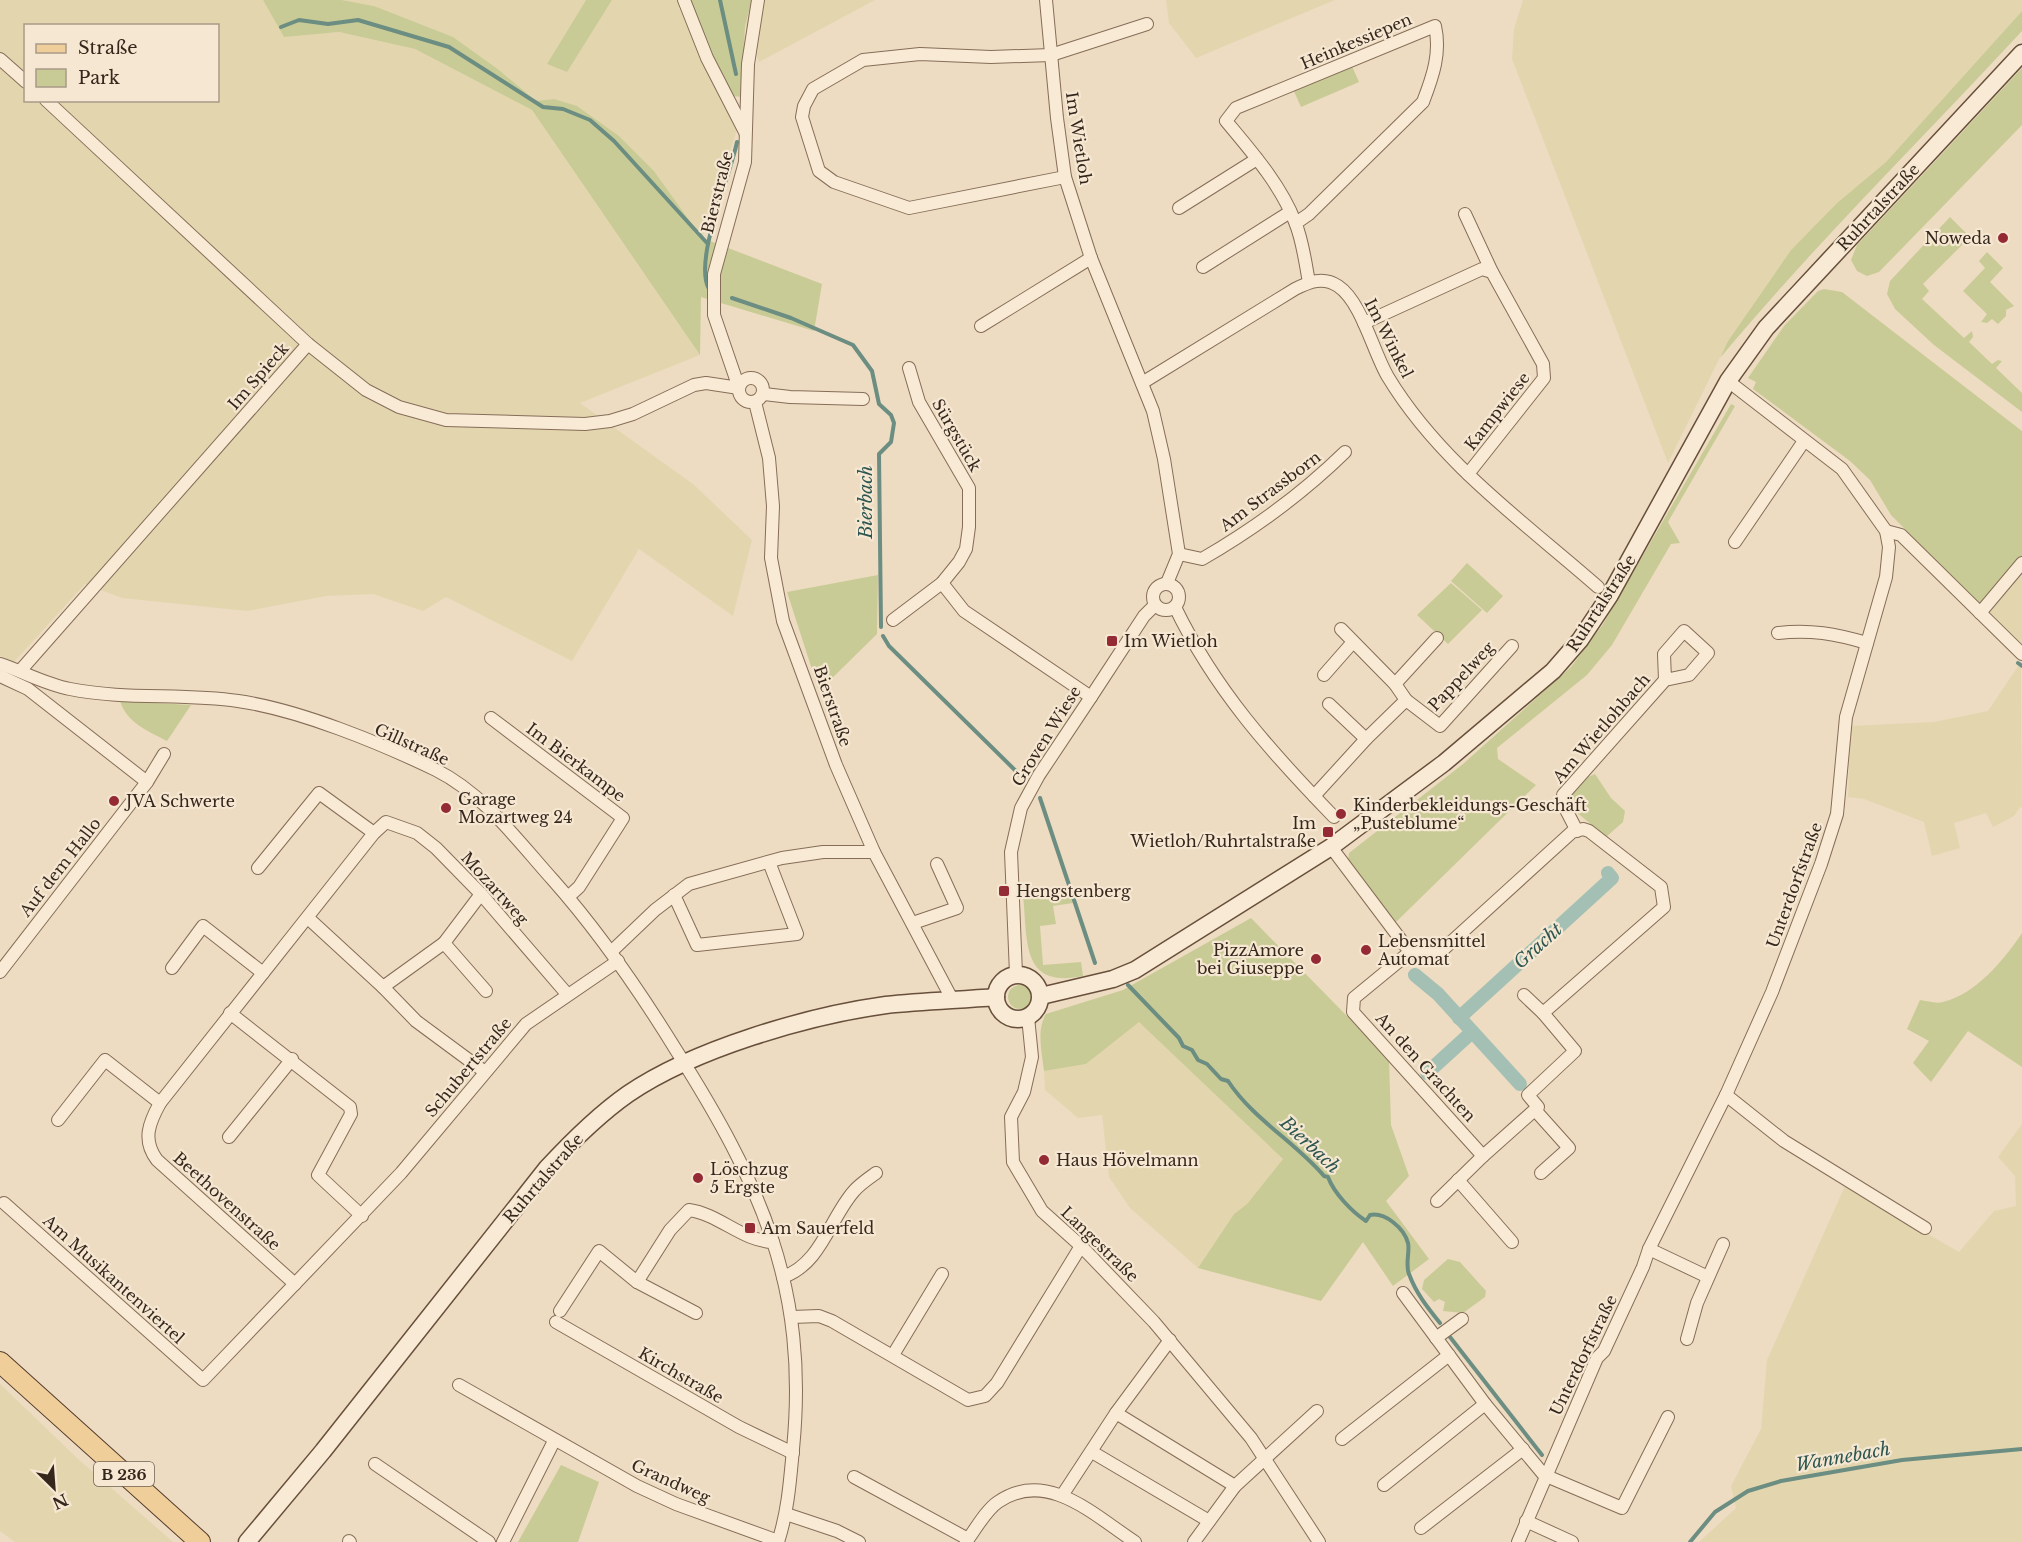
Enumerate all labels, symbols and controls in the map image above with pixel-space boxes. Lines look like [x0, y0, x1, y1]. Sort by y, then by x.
street label: Heinkessiepen [1297, 9, 1415, 73]
legend [24, 24, 219, 102]
text: Straße [78, 37, 138, 59]
text: Park [78, 67, 120, 89]
street label: Im Wietloh [1062, 90, 1096, 186]
street label: Bierstraße [697, 149, 737, 235]
street label: Ruhrtalstraße [1832, 159, 1924, 255]
place label: Noweda [1925, 228, 1991, 248]
marker: Noweda [1996, 231, 2010, 245]
street label: Im Winkel [1360, 295, 1418, 381]
street label: Im Spieck [223, 338, 293, 414]
street label: Kampwiese [1460, 368, 1534, 454]
street label: Sürgstück [928, 395, 986, 475]
street label: Am Strassborn [1215, 447, 1324, 536]
water label: Bierbach [855, 465, 877, 540]
street label: Ruhrtalstraße [1562, 551, 1640, 655]
place label: Im Wietloh [1124, 631, 1218, 651]
marker: Im Wietloh [1105, 634, 1119, 648]
street label: Pappelweg [1424, 637, 1499, 715]
street label: Bierstraße [810, 663, 856, 749]
street label: Am Wietlohbach [1547, 669, 1654, 788]
street label: Groven Wiese [1007, 682, 1085, 790]
street label: Im Bierkampe [523, 718, 629, 806]
street label: Gillstraße [372, 719, 452, 769]
place label: Garage Mozartweg 24 [458, 789, 573, 827]
place label: JVA Schwerte [124, 791, 235, 811]
marker: JVA Schwerte [107, 794, 121, 808]
place label: Kinderbekleidungs-Geschäft „Pusteblume“ [1353, 795, 1587, 833]
marker: Garage Mozartweg 24 [439, 801, 453, 815]
marker: Kinderbekleidungs-Geschäft „Pusteblume“ [1334, 807, 1348, 821]
street label: Auf dem Hallo [14, 813, 105, 921]
place label: Im Wietloh/Ruhrtalstraße [1130, 813, 1316, 851]
street label: Unterdorfstraße [1762, 819, 1826, 951]
marker: Im Wietloh/Ruhrtalstraße [1321, 825, 1335, 839]
street label: Mozartweg [457, 848, 533, 929]
place label: Hengstenberg [1016, 881, 1131, 901]
marker: Hengstenberg [997, 884, 1011, 898]
water label: Gracht [1509, 918, 1567, 973]
place label: Lebensmittel Automat [1377, 931, 1486, 969]
place label: PizzAmore bei Giuseppe [1196, 940, 1304, 978]
marker: Lebensmittel Automat [1359, 943, 1373, 957]
marker: PizzAmore bei Giuseppe [1309, 952, 1323, 966]
street label: An den Grachten [1371, 1008, 1480, 1126]
street label: Schubertstraße [421, 1013, 515, 1121]
water label: Bierbach [1275, 1111, 1344, 1178]
street label: Ruhrtalstraße [499, 1129, 587, 1227]
street label: Beethovenstraße [169, 1148, 285, 1254]
place label: Haus Hövelmann [1056, 1150, 1199, 1170]
marker: Haus Hövelmann [1037, 1153, 1051, 1167]
place label: Löschzug 5 Ergste [710, 1159, 789, 1197]
marker: Löschzug 5 Ergste [691, 1171, 705, 1185]
street label: Langestraße [1057, 1202, 1143, 1286]
street label: Am Musikantenviertel [39, 1210, 189, 1348]
place label: Am Sauerfeld [761, 1218, 875, 1238]
marker: Am Sauerfeld [743, 1221, 757, 1235]
street label: Unterdorfstraße [1545, 1291, 1621, 1419]
street label: Kirchstraße [635, 1343, 727, 1407]
water label: Wannebach [1794, 1438, 1892, 1476]
street label: Grandweg [628, 1455, 714, 1507]
north arrow [24, 1458, 84, 1518]
road number: B 236 [94, 1462, 154, 1486]
text: N [49, 1489, 71, 1514]

